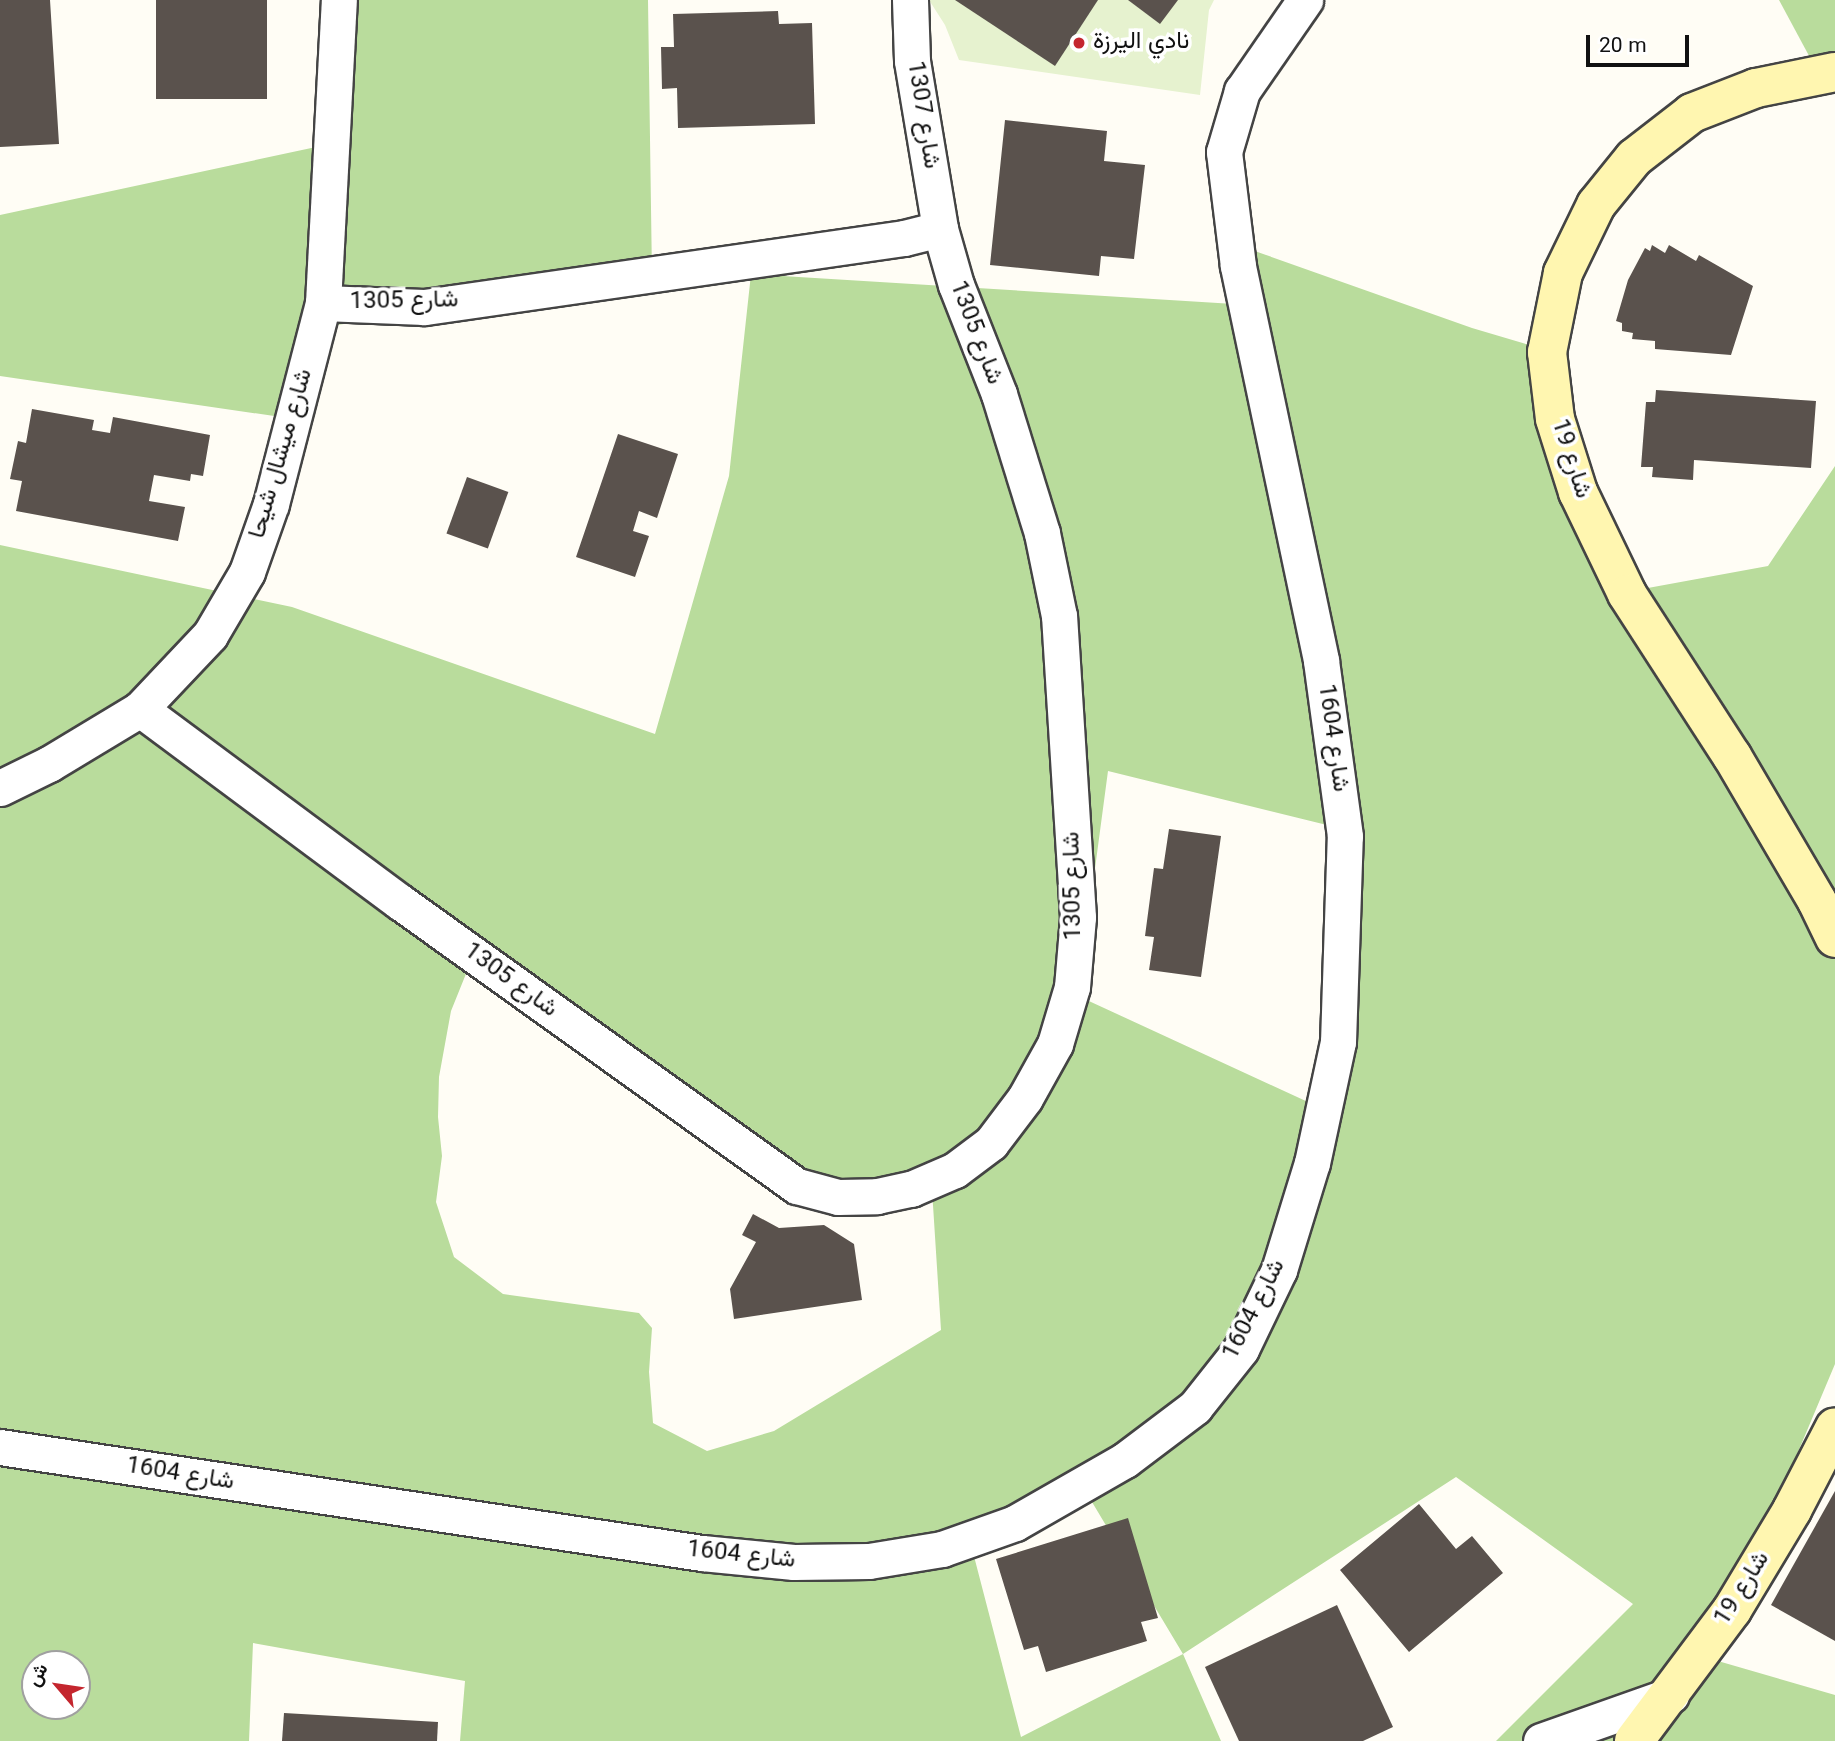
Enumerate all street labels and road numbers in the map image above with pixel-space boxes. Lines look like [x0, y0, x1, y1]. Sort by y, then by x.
street label: شارع 1307 [899, 59, 945, 171]
street label: شارع 1305 [942, 277, 1008, 389]
street label: شارع 1305 [349, 287, 459, 317]
street label: شارع ميشال شيحا [244, 366, 320, 542]
street label: شارع 19 [1544, 416, 1596, 502]
street label: شارع 1604 [1310, 682, 1354, 794]
street label: شارع 1305 [1059, 831, 1089, 941]
street label: شارع 1305 [458, 937, 562, 1025]
street label: شارع 1604 [1218, 1255, 1292, 1365]
street label: شارع 1604 [124, 1452, 236, 1498]
street label: شارع 1604 [685, 1536, 797, 1576]
street label: شارع 19 [1709, 1547, 1777, 1631]

